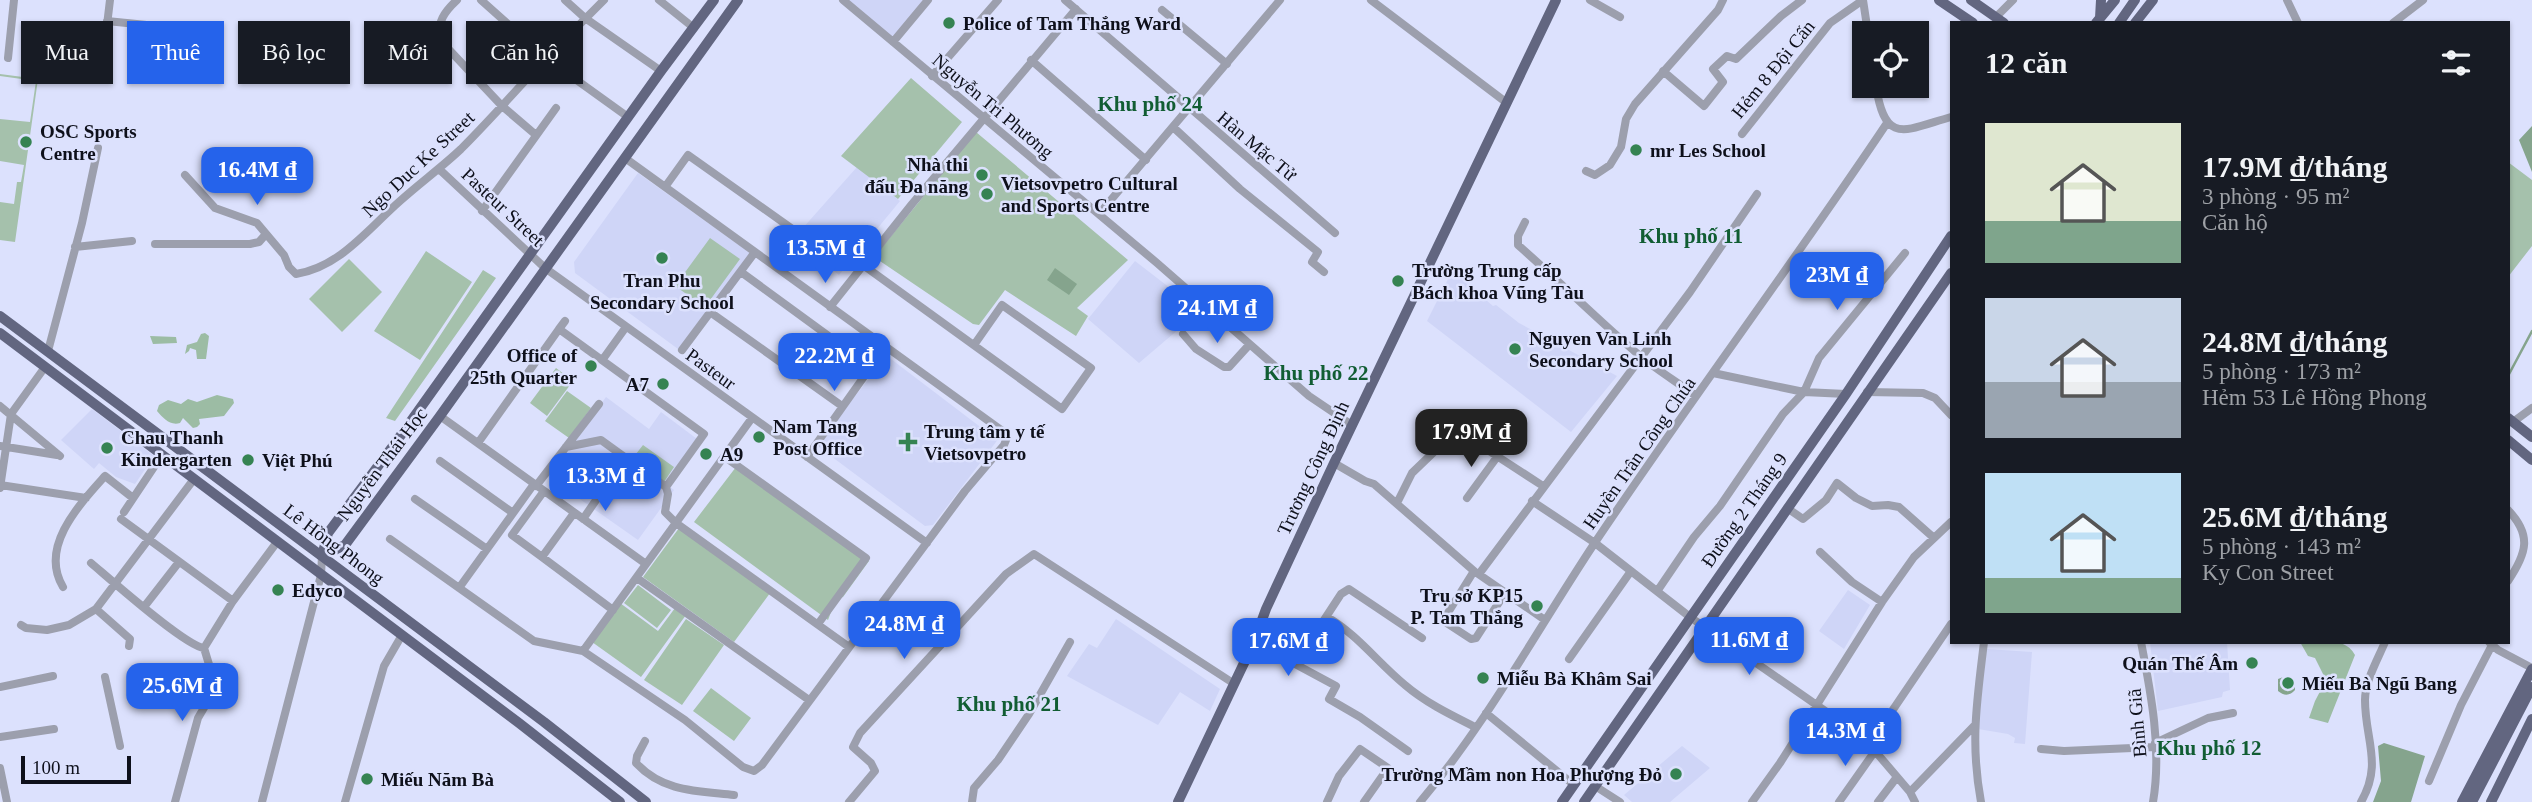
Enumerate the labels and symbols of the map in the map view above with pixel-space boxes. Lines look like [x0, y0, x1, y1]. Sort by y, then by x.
place label: Police of Tam Thắng Ward [963, 13, 1181, 34]
marker: Police of Tam Thắng Ward [941, 15, 957, 31]
street label: Hẻm 8 Đội Cấn [1727, 15, 1819, 122]
street label: Nguyễn Tri Phương [928, 49, 1058, 163]
district label: Khu phố 24 [1097, 92, 1203, 116]
street label: Ngo Duc Ke Street [358, 106, 479, 221]
street label: Hàn Mặc Tử [1213, 107, 1301, 185]
place label: OSC Sports Centre [40, 121, 137, 164]
marker: OSC Sports Centre [18, 134, 34, 150]
place label: mr Les School [1650, 140, 1766, 161]
marker: mr Les School [1628, 142, 1644, 158]
pin: 16.4M ₫ [192, 148, 322, 207]
place label: Nhà thi đấu Đa năng [865, 154, 968, 197]
street label: Pasteur Street [457, 164, 549, 251]
marker: Nhà thi đấu Đa năng [974, 167, 990, 183]
place label: Vietsovpetro Cultural and Sports Centre [1001, 173, 1178, 216]
marker: Vietsovpetro Cultural and Sports Centre [979, 186, 995, 202]
district label: Khu phố 11 [1639, 224, 1743, 248]
pin: 13.5M ₫ [760, 226, 890, 285]
marker: Tran Phu Secondary School [654, 250, 670, 266]
pin: 23M ₫ [1788, 252, 1886, 312]
place label: Trường Trung cấp Bách khoa Vũng Tàu [1412, 260, 1584, 303]
place label: Tran Phu Secondary School [590, 270, 734, 313]
marker: Trường Trung cấp Bách khoa Vũng Tàu [1390, 273, 1406, 289]
pin: 24.1M ₫ [1152, 286, 1282, 345]
place label: Nguyen Van Linh Secondary School [1529, 328, 1673, 371]
pin: 22.2M ₫ [769, 334, 899, 393]
marker: Nguyen Van Linh Secondary School [1507, 341, 1523, 357]
street label: Pasteur [682, 344, 740, 394]
place label: Office of 25th Quarter [470, 345, 578, 388]
marker: Office of 25th Quarter [583, 358, 599, 374]
district label: Khu phố 22 [1263, 361, 1369, 385]
street label: Huyền Trân Công Chúa [1578, 372, 1700, 533]
place label: A7 [626, 374, 649, 395]
marker: A7 [655, 376, 671, 392]
street label: Trương Công Định [1273, 397, 1353, 538]
street label: Nguyễn Thái Học [333, 403, 431, 525]
pin: 17.9M ₫ [1406, 410, 1536, 469]
place label: Nam Tang Post Office [773, 416, 862, 459]
place label: Trung tâm y tế Vietsovpetro [924, 421, 1046, 464]
place label: Chau Thanh Kindergarten [121, 427, 232, 470]
marker: Nam Tang Post Office [751, 429, 767, 445]
marker: Trung tâm y tế Vietsovpetro [898, 432, 918, 452]
marker: Chau Thanh Kindergarten [99, 440, 115, 456]
place label: A9 [720, 444, 743, 465]
marker: A9 [698, 446, 714, 462]
street label: Đường 2 Tháng 9 [1697, 449, 1791, 571]
place label: Việt Phú [262, 450, 333, 471]
marker: Việt Phú [240, 452, 256, 468]
pin: 13.3M ₫ [540, 454, 670, 513]
street label: Lê Hồng Phong [280, 499, 389, 589]
place label: Edyco [292, 580, 343, 601]
marker: Edyco [270, 582, 286, 598]
place label: Trụ sở KP15 P. Tam Thắng [1411, 585, 1523, 628]
marker: Trụ sở KP15 P. Tam Thắng [1529, 598, 1545, 614]
pin: 24.8M ₫ [839, 602, 969, 661]
pin: 17.6M ₫ [1223, 618, 1353, 678]
pin: 11.6M ₫ [1684, 618, 1814, 677]
place label: Quán Thế Âm [2122, 653, 2238, 674]
marker: Quán Thế Âm [2244, 655, 2260, 671]
pin: 25.6M ₫ [117, 664, 247, 723]
place label: Miễu Bà Khâm Sai [1497, 668, 1652, 689]
marker: Miễu Bà Khâm Sai [1475, 670, 1491, 686]
place label: Miếu Bà Ngũ Bang [2302, 673, 2457, 694]
marker: Miếu Bà Ngũ Bang [2280, 675, 2296, 691]
street label: Bình Giã [2123, 687, 2150, 758]
district label: Khu phố 21 [956, 692, 1062, 716]
pin: 14.3M ₫ [1780, 708, 1910, 768]
district label: Khu phố 12 [2156, 736, 2262, 760]
scale bar [21, 753, 131, 785]
place label: Trường Mầm non Hoa Phượng Đỏ [1382, 764, 1662, 785]
marker: Trường Mầm non Hoa Phượng Đỏ [1668, 766, 1684, 782]
place label: Miếu Năm Bà [381, 769, 494, 790]
marker: Miếu Năm Bà [359, 771, 375, 787]

